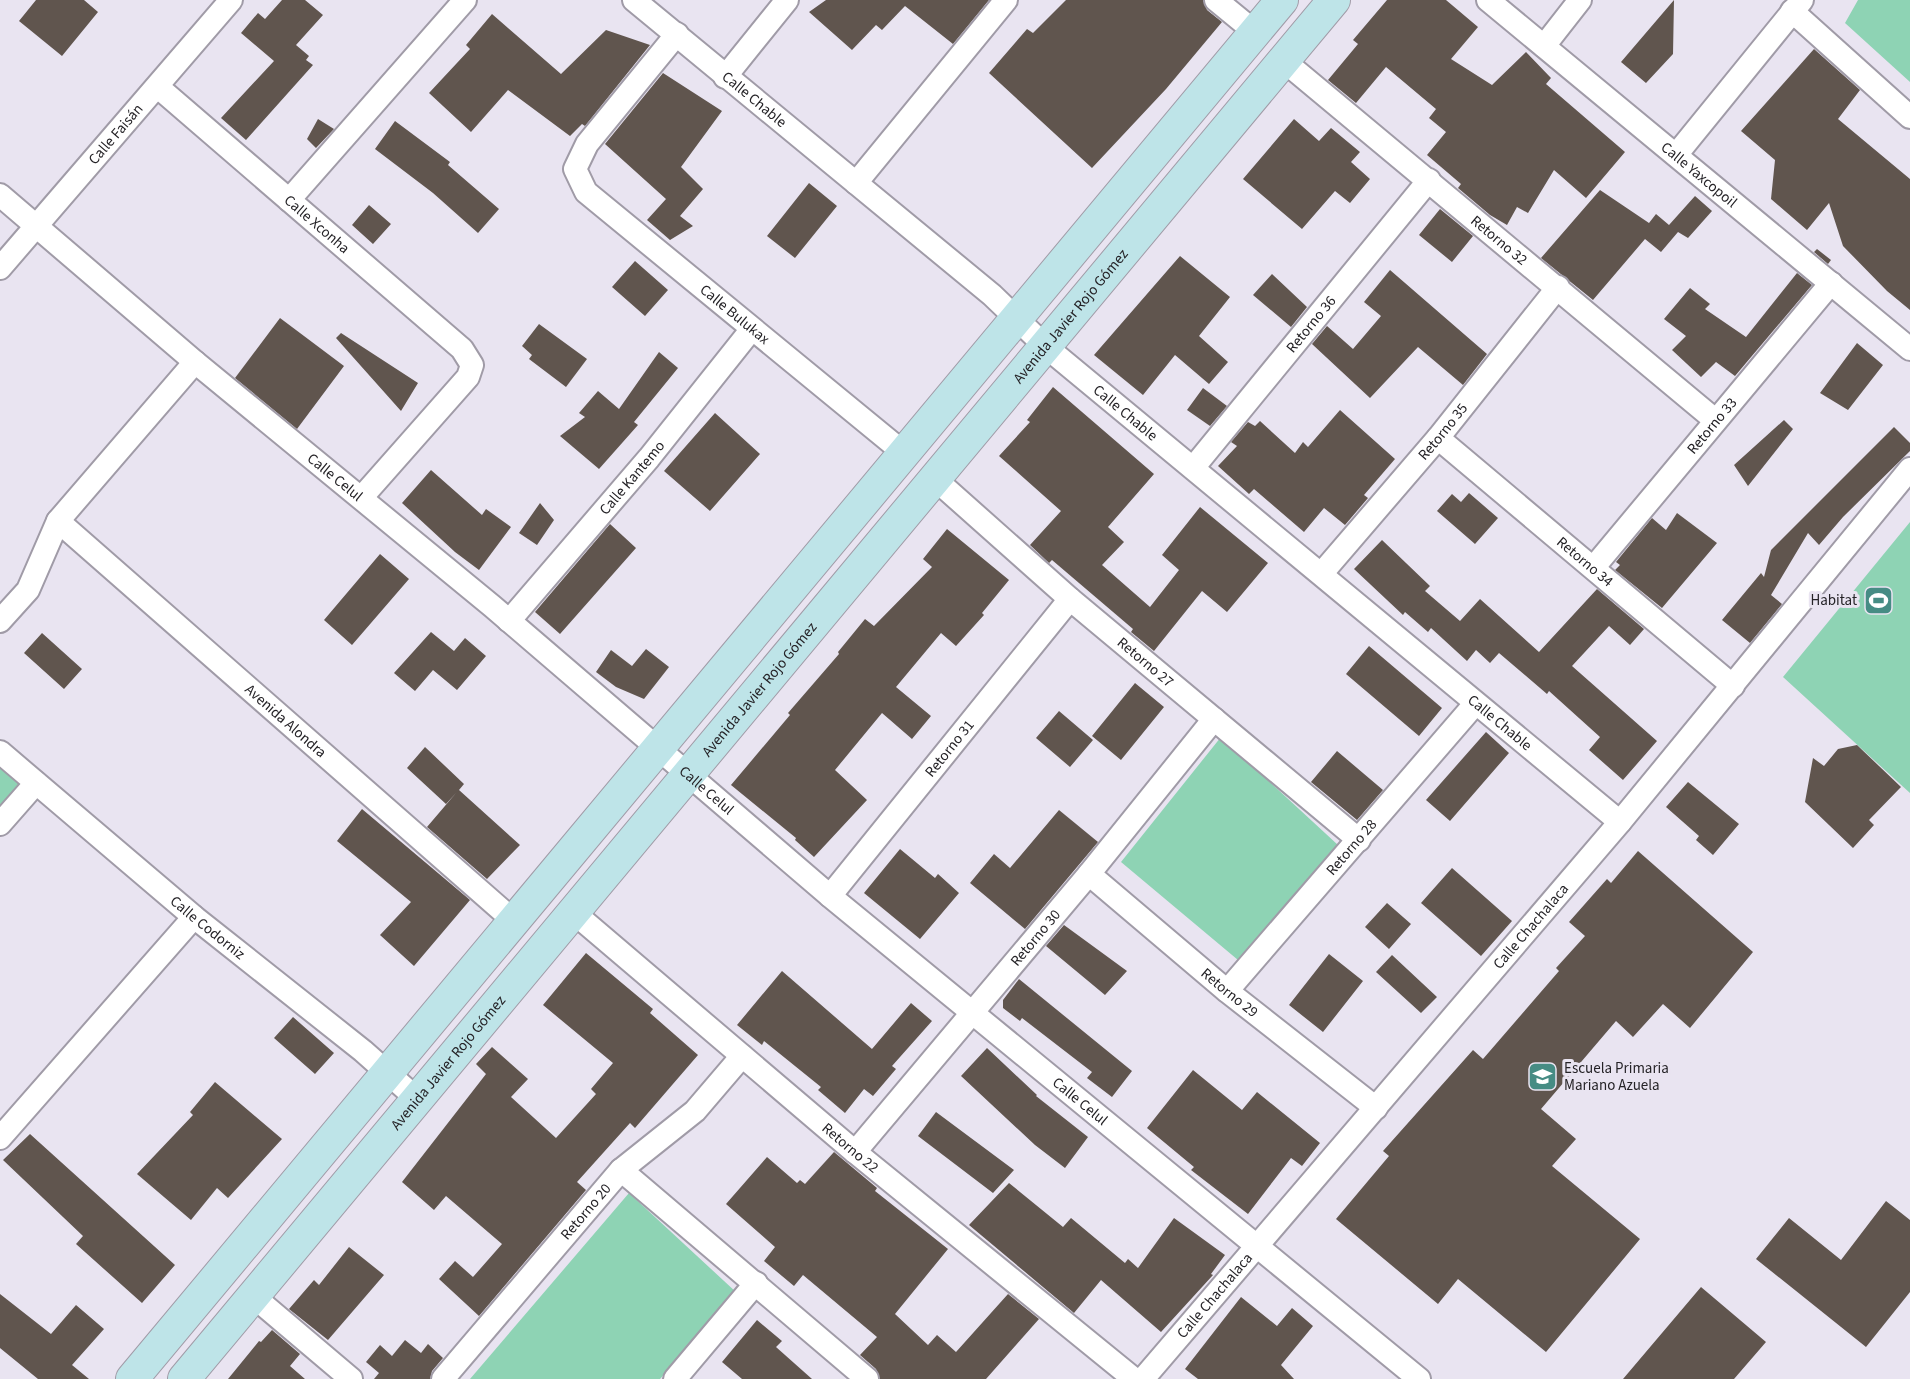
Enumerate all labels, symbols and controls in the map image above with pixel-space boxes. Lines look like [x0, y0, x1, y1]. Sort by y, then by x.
street label: Calle Chable [717, 67, 791, 133]
street label: Calle Faisán [84, 99, 148, 169]
street label: Calle Yaxcopoil [1656, 137, 1742, 213]
street label: Calle Xconha [279, 190, 354, 259]
street label: Retorno 32 [1466, 211, 1532, 270]
street label: Avenida Javier Rojo Gómez [1008, 245, 1133, 388]
street label: Calle Bulukax [695, 280, 774, 350]
street label: Retorno 36 [1282, 291, 1341, 357]
street label: Calle Chable [1088, 380, 1162, 446]
street label: Retorno 33 [1682, 393, 1742, 459]
street label: Retorno 35 [1413, 399, 1473, 465]
street label: Calle Kantemo [595, 436, 670, 520]
street label: Calle Celul [303, 448, 367, 507]
street label: Retorno 34 [1552, 532, 1618, 592]
sports icon: Habitat [1862, 584, 1894, 616]
place label: Habitat [1810, 590, 1857, 611]
street label: Avenida Javier Rojo Gómez [697, 618, 822, 761]
street label: Retorno 27 [1112, 632, 1178, 692]
street label: Avenida Alondra [240, 680, 331, 763]
street label: Calle Chable [1463, 690, 1536, 756]
street label: Retorno 31 [920, 715, 979, 782]
street label: Calle Celul [674, 761, 738, 820]
street label: Retorno 28 [1321, 815, 1382, 880]
street label: Calle Chachalaca [1488, 879, 1574, 974]
street label: Calle Codorniz [165, 891, 249, 965]
street label: Retorno 30 [1006, 905, 1066, 971]
street label: Retorno 29 [1196, 963, 1262, 1023]
street label: Avenida Javier Rojo Gómez [386, 991, 511, 1135]
place label: Escuela Primaria Mariano Azuela [1564, 1058, 1669, 1096]
school or university icon: Escuela Primaria Mariano Azuela [1527, 1061, 1559, 1093]
street label: Calle Celul [1048, 1072, 1112, 1131]
street label: Retorno 22 [817, 1118, 883, 1178]
street label: Retorno 20 [556, 1179, 616, 1245]
street label: Calle Chachalaca [1172, 1248, 1258, 1343]

